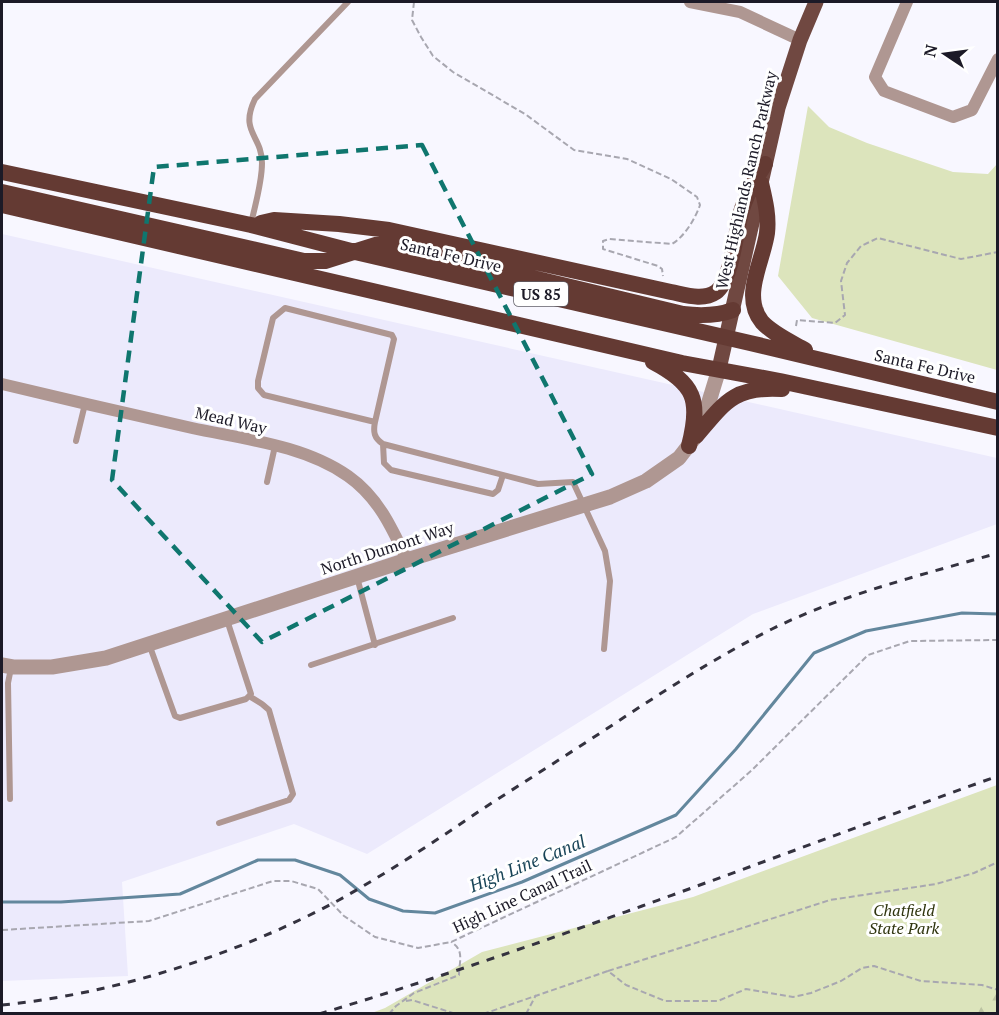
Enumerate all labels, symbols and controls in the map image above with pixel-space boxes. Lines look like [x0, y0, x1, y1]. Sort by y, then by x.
north arrow [915, 24, 975, 84]
text: N [918, 42, 942, 59]
street label: West Highlands Ranch Parkway [710, 68, 782, 291]
street label: Santa Fe Drive [398, 233, 504, 277]
road number: US 85 [514, 282, 568, 306]
street label: Santa Fe Drive [872, 344, 978, 388]
street label: Mead Way [193, 401, 270, 439]
street label: North Dumont Way [318, 516, 457, 580]
water label: High Line Canal [464, 829, 589, 898]
street label: High Line Canal Trail [449, 854, 595, 938]
park label: Chatfield State Park [869, 899, 940, 939]

